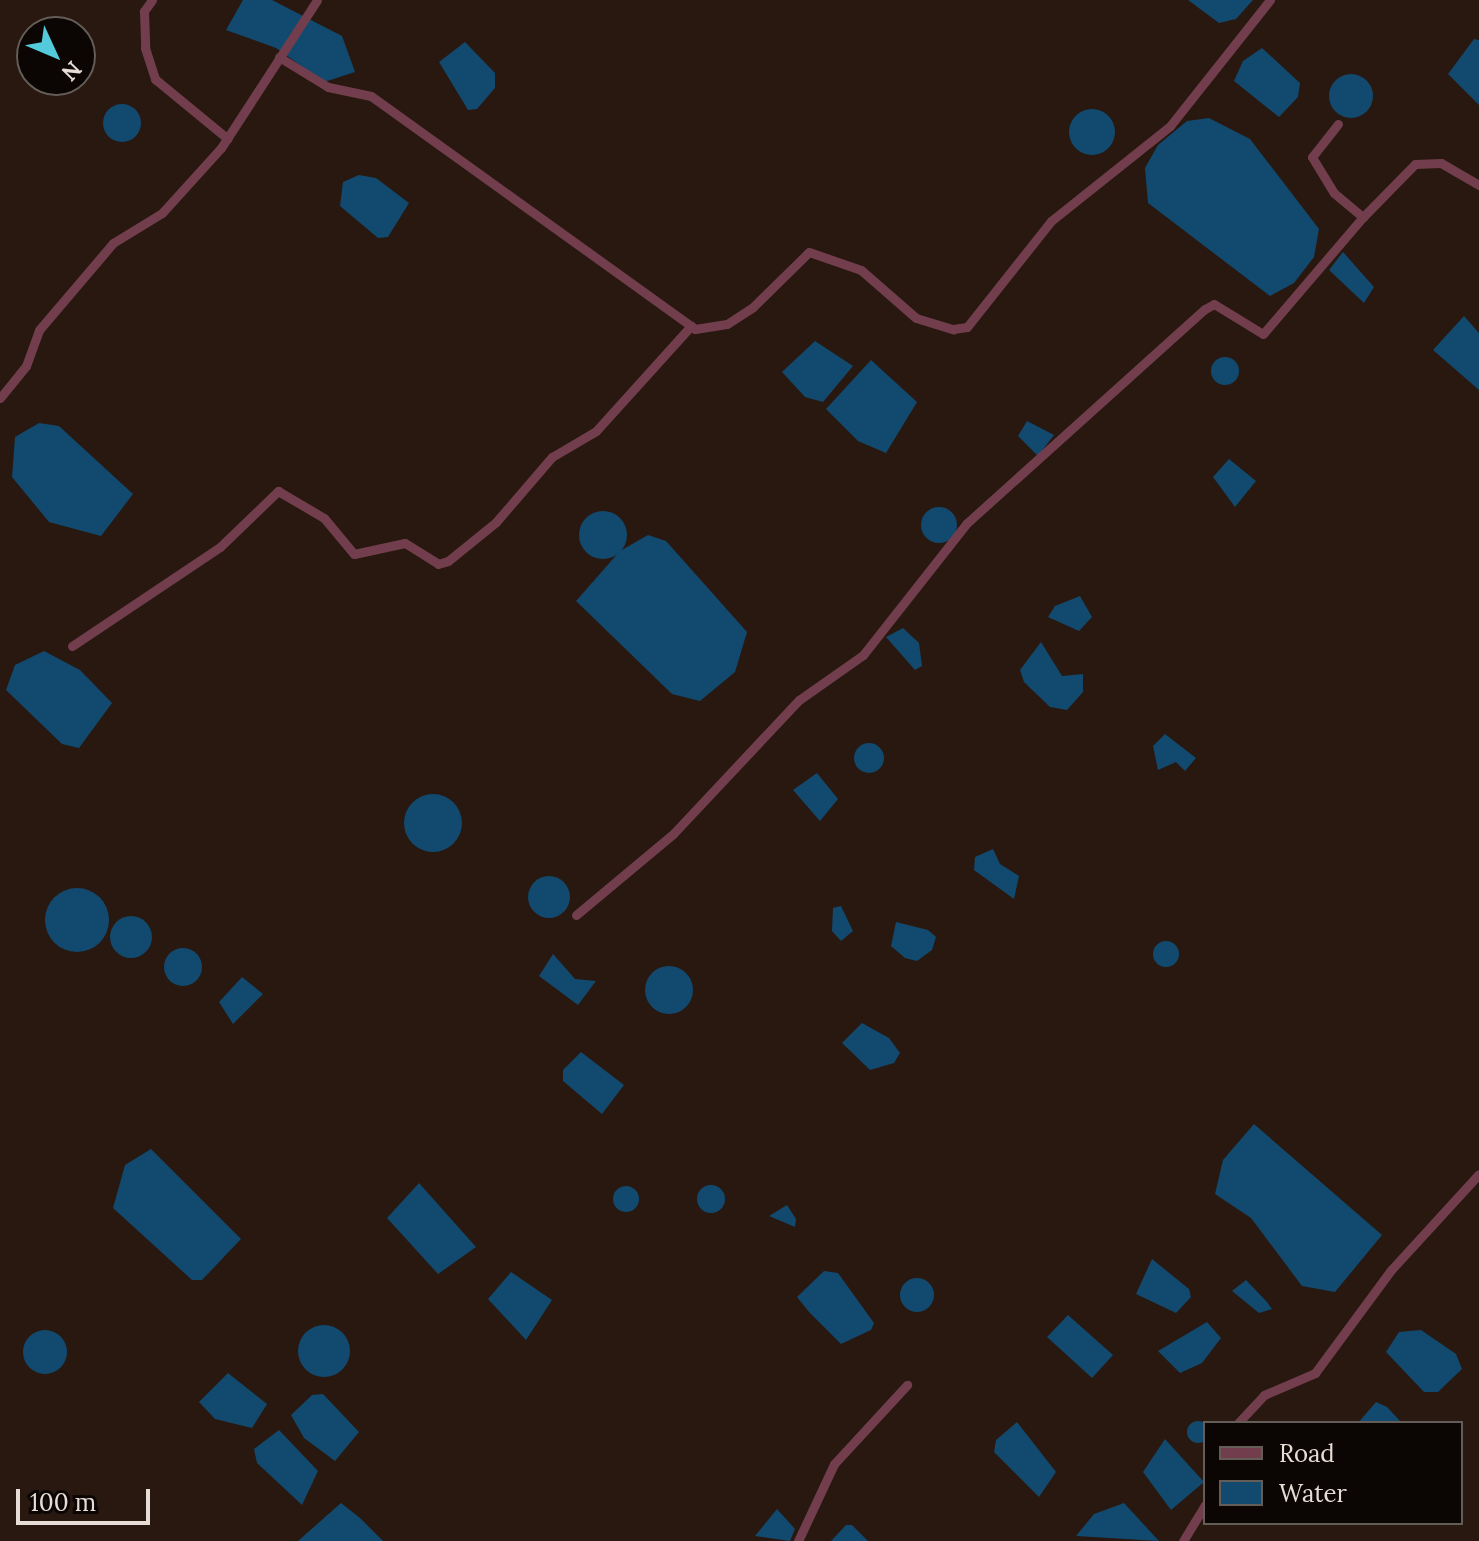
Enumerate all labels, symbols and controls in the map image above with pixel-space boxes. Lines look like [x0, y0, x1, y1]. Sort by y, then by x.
north arrow [16, 16, 96, 96]
text: N [56, 55, 88, 87]
legend [1203, 1421, 1463, 1525]
text: Road [1279, 1438, 1335, 1469]
scale bar [20, 1473, 154, 1523]
text: Water [1279, 1478, 1347, 1509]
text: 100 m [30, 1487, 96, 1518]

